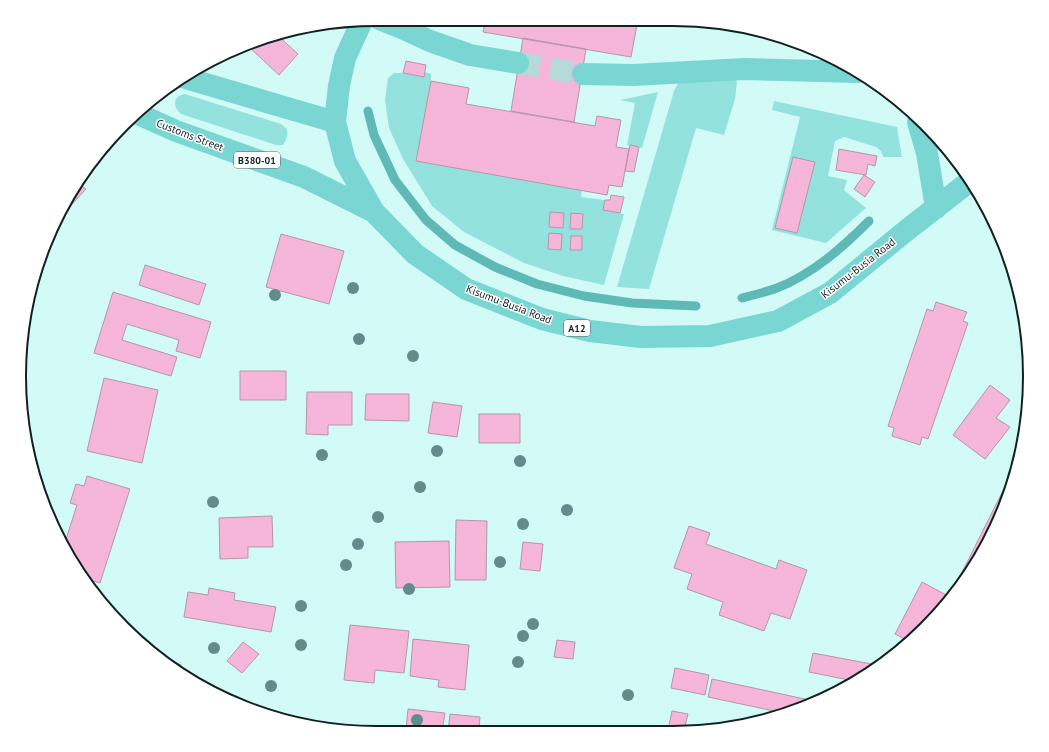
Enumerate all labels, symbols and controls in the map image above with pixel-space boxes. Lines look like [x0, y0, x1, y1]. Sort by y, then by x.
street label: Customs Street [154, 116, 226, 154]
road number: B380-01 [234, 152, 280, 168]
street label: Kisumu-Busia Road [818, 235, 898, 301]
street label: Kisumu-Busia Road [464, 281, 554, 327]
road number: A12 [564, 320, 590, 336]

